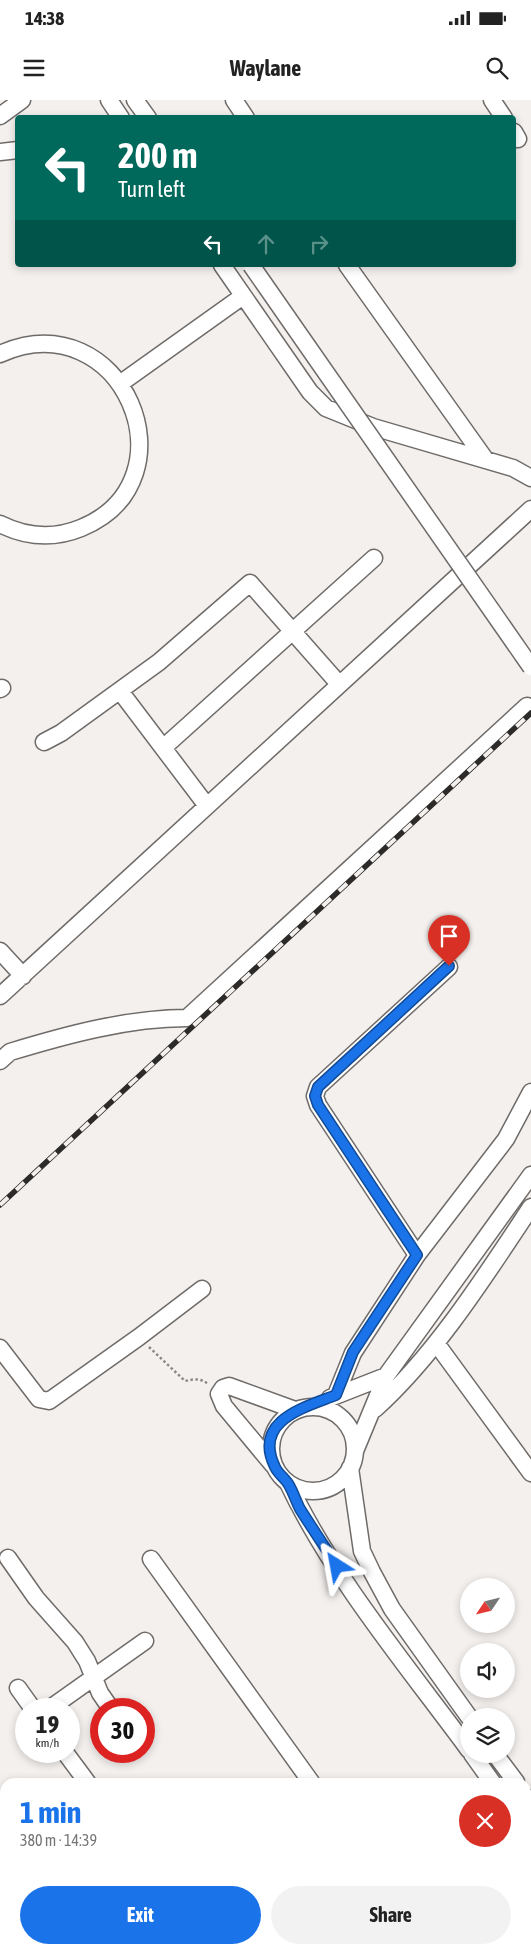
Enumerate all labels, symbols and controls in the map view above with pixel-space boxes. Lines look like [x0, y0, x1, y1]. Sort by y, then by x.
text: 14:38 [25, 7, 64, 29]
icon: menu [20, 54, 48, 82]
icon: search [483, 54, 511, 82]
text: Waylane [230, 55, 301, 81]
icon: left [35, 135, 100, 200]
text: 200 m [118, 135, 197, 175]
text: Turn left [118, 176, 185, 202]
icon: left [199, 230, 227, 258]
icon: ahead [252, 230, 280, 258]
icon: right [305, 230, 333, 258]
pin [428, 915, 470, 966]
icon: arrive [435, 922, 463, 950]
position arrow [310, 1539, 362, 1591]
north arrow [460, 1578, 515, 1632]
map controls [460, 1578, 515, 1763]
button: sound [460, 1643, 515, 1698]
speed limit sign: 30 [90, 1698, 155, 1763]
button: layers [460, 1708, 515, 1763]
text: 19 [36, 1710, 59, 1738]
text: km/h [36, 1736, 59, 1750]
text: 1 min [20, 1795, 81, 1829]
button: close [459, 1795, 511, 1847]
text: 380 m · 14:39 [20, 1831, 97, 1849]
button: Exit [20, 1886, 261, 1944]
button: Share [271, 1886, 511, 1944]

